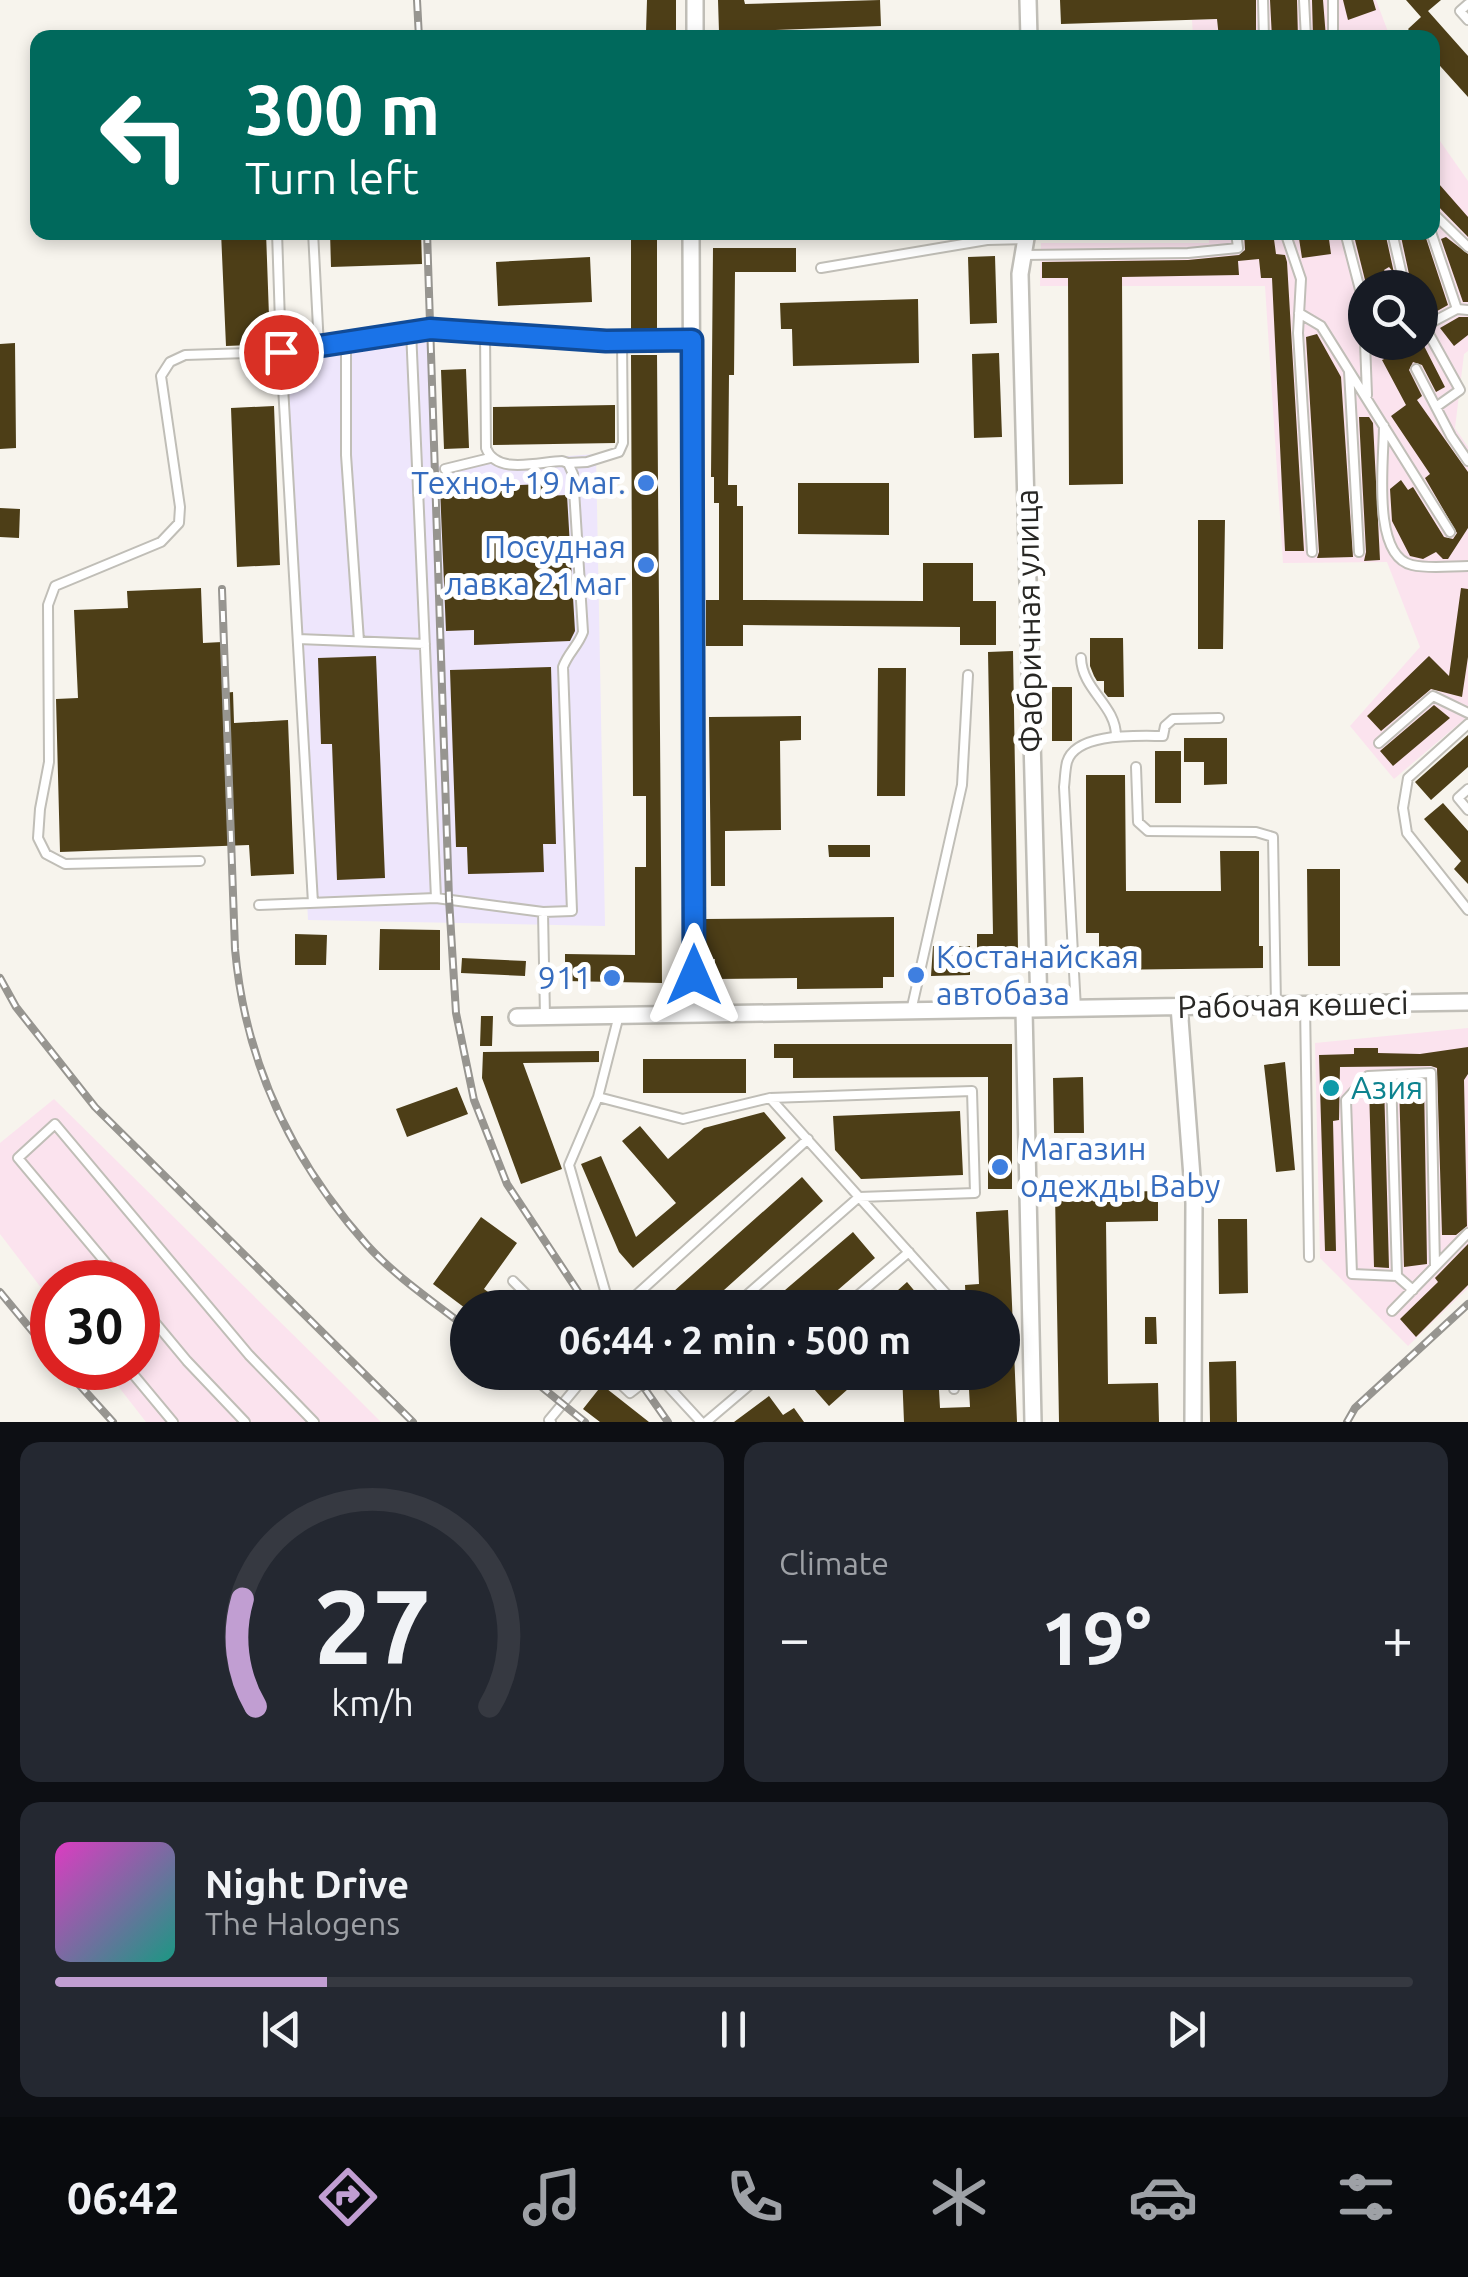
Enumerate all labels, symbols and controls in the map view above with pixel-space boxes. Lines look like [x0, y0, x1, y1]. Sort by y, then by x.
icon: left [80, 70, 210, 200]
text: 300 m [245, 70, 440, 148]
text: Turn left [245, 152, 419, 203]
map controls [1348, 270, 1438, 360]
button: search [1348, 270, 1438, 360]
pin [239, 310, 324, 395]
icon: arrive [254, 325, 309, 380]
place label: Техно+ 19 маг. [411, 464, 626, 500]
marker: Техно+ 19 маг. [635, 472, 657, 494]
street label: Фабричная улица [1008, 489, 1048, 753]
place label: Посудная лавка 21маг [444, 528, 626, 601]
marker: Посудная лавка 21маг [635, 554, 657, 576]
position arrow [642, 923, 746, 1027]
place label: Костанайская автобаза [936, 938, 1139, 1011]
place label: 911 [538, 959, 592, 995]
marker: Костанайская автобаза [905, 964, 927, 986]
marker: 911 [601, 967, 623, 989]
street label: Рабочая көшесі [1177, 984, 1409, 1024]
place label: Азия [1351, 1069, 1423, 1105]
marker: Азия [1320, 1077, 1342, 1099]
place label: Магазин одежды Baby [1020, 1130, 1220, 1203]
marker: Магазин одежды Baby [989, 1156, 1011, 1178]
speed limit sign: 30 [30, 1260, 160, 1390]
text: 06:44 · 2 min · 500 m [559, 1319, 911, 1361]
text: Climate [779, 1545, 889, 1581]
text: 27 [313, 1567, 431, 1684]
text: 19° [1040, 1595, 1152, 1679]
text: − [779, 1607, 810, 1668]
text: + [1382, 1607, 1413, 1668]
text: km/h [331, 1683, 413, 1723]
text: Night Drive [205, 1863, 409, 1905]
text: The Halogens [205, 1905, 400, 1941]
icon: previous [254, 2002, 309, 2057]
icon: pause [706, 2002, 761, 2057]
icon: next [1159, 2002, 1214, 2057]
icon: directions [313, 2162, 383, 2232]
icon: music [517, 2162, 587, 2232]
icon: phone [720, 2162, 790, 2232]
icon: climate [924, 2162, 994, 2232]
icon: car [1128, 2162, 1198, 2232]
icon: filters [1331, 2162, 1401, 2232]
text: 06:42 [67, 2172, 179, 2223]

